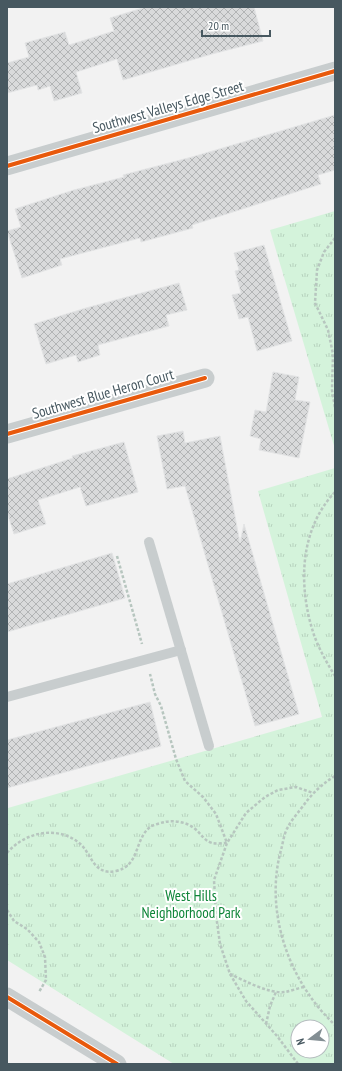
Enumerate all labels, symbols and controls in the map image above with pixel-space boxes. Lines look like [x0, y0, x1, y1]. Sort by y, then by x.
scale bar [202, 12, 270, 38]
text: 20 m [208, 18, 229, 33]
street label: Southwest Valleys Edge Street [90, 76, 245, 137]
street label: Southwest Blue Heron Court [30, 364, 176, 423]
park label: West Hills Neighborhood Park [141, 886, 241, 922]
north arrow [290, 1019, 330, 1059]
text: N [293, 1037, 308, 1047]

